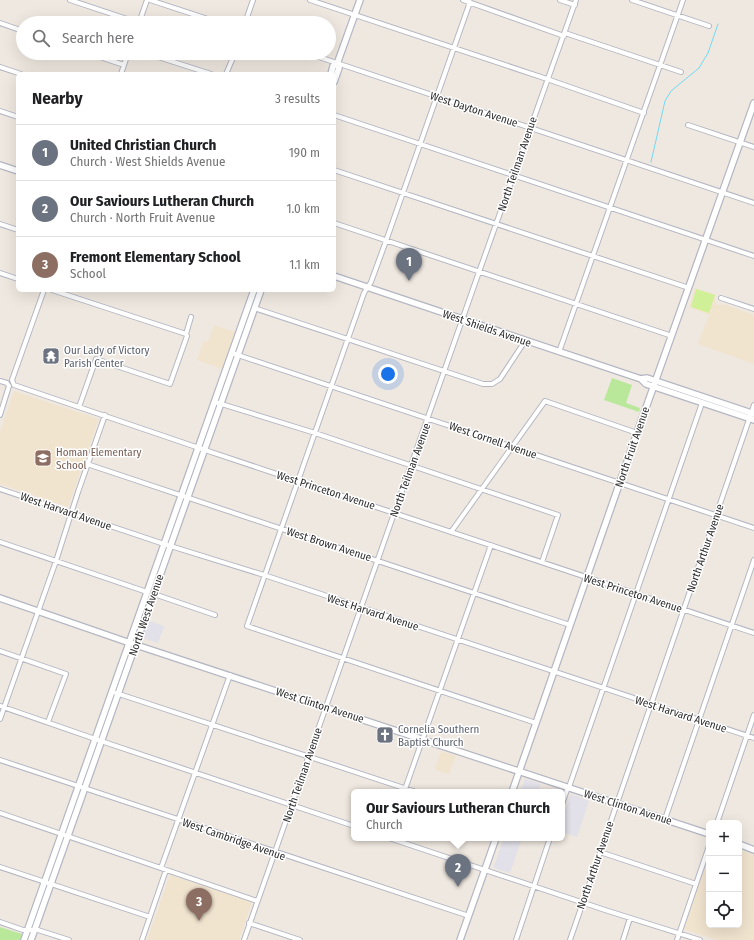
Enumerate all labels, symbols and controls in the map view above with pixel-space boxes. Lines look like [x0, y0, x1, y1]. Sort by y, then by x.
search box [16, 16, 336, 60]
icon: search [30, 27, 52, 49]
text: Search here [62, 29, 134, 47]
text: Nearby [32, 88, 83, 109]
street label: West Dayton Avenue [428, 89, 519, 130]
text: 3 results [275, 91, 320, 106]
street label: North Teilman Avenue [495, 115, 540, 213]
text: United Christian Church [70, 136, 216, 154]
text: 1 [42, 145, 48, 160]
text: 190 m [289, 145, 320, 160]
text: Church · West Shields Avenue [70, 154, 225, 169]
text: Our Saviours Lutheran Church [70, 192, 254, 210]
text: 2 [42, 201, 48, 216]
text: 1.0 km [286, 201, 320, 216]
text: Church · North Fruit Avenue [70, 210, 215, 225]
text: Fremont Elementary School [70, 248, 241, 266]
pin: 1 [396, 248, 422, 281]
text: 3 [42, 257, 48, 272]
text: 1.1 km [289, 257, 320, 272]
text: School [70, 266, 106, 281]
street label: West Shields Avenue [441, 307, 533, 350]
place label: Our Lady of Victory Parish Center [64, 344, 150, 370]
temple icon: Our Lady of Victory Parish Center [41, 346, 61, 366]
your location [378, 364, 398, 384]
street label: North Fruit Avenue [613, 405, 652, 489]
street label: West Cornell Avenue [447, 419, 539, 462]
street label: North Teilman Avenue [387, 421, 434, 519]
place label: Homan Elementary School [56, 446, 141, 472]
school or university icon: Homan Elementary School [33, 448, 53, 468]
street label: West Princeton Avenue [275, 468, 377, 513]
street label: West Harvard Avenue [19, 490, 113, 533]
street label: North Arthur Avenue [684, 502, 727, 594]
street label: West Brown Avenue [285, 525, 373, 564]
street label: West Princeton Avenue [582, 571, 684, 616]
street label: North West Avenue [126, 572, 167, 658]
street label: West Harvard Avenue [325, 592, 420, 633]
street label: West Clinton Avenue [274, 685, 366, 726]
street label: West Harvard Avenue [633, 694, 728, 735]
place label: Cornelia Southern Baptist Church [398, 723, 479, 749]
church icon: Cornelia Southern Baptist Church [375, 725, 395, 745]
street label: North Teilman Avenue [280, 726, 325, 824]
street label: West Clinton Avenue [582, 787, 674, 828]
popup [351, 789, 565, 841]
text: Our Saviours Lutheran Church [366, 799, 550, 817]
street label: West Cambridge Avenue [181, 816, 287, 863]
text: Church [366, 817, 403, 832]
street label: North Arthur Avenue [574, 819, 617, 911]
map controls [706, 820, 742, 928]
button: + [706, 820, 742, 856]
pin: 2 [445, 854, 471, 887]
button: − [706, 856, 742, 892]
pin: 3 [186, 888, 212, 921]
button: locate [706, 892, 742, 928]

